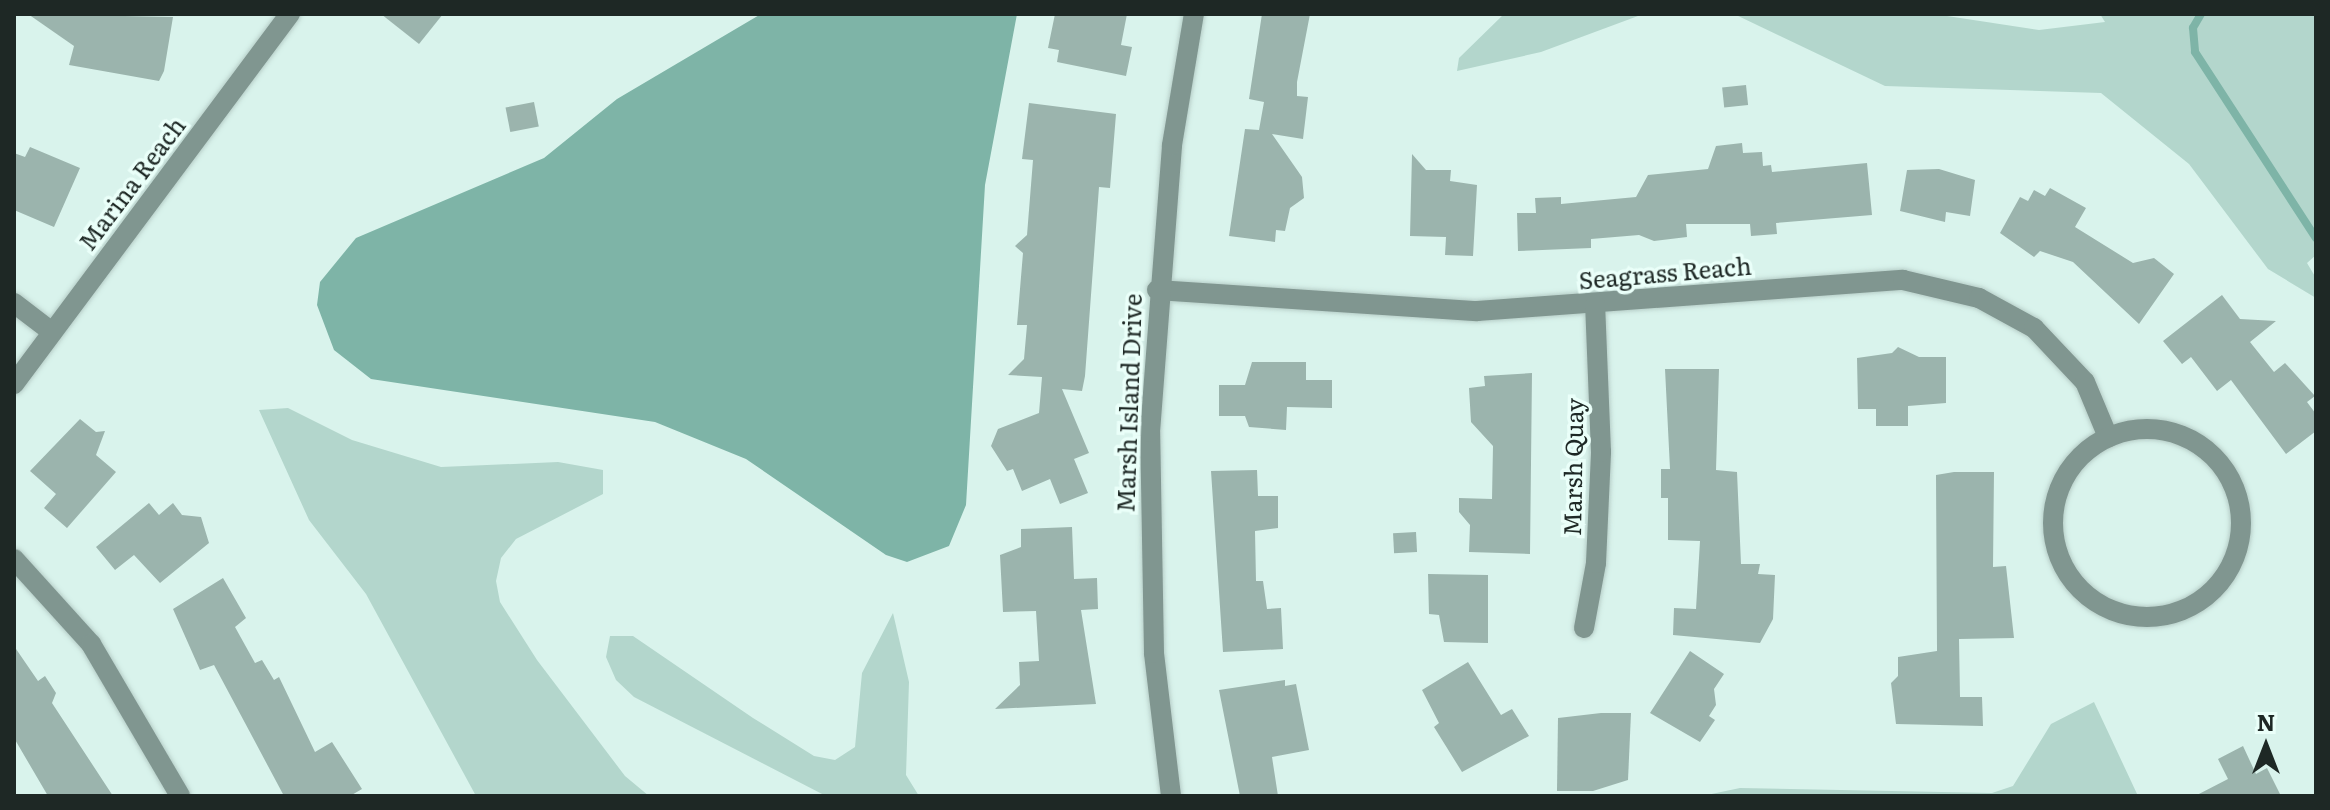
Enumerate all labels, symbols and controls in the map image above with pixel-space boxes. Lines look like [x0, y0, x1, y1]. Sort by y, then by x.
street label: Marina Reach [72, 111, 190, 255]
street label: Seagrass Reach [1577, 250, 1753, 294]
street label: Marsh Island Drive [1110, 293, 1146, 513]
street label: Marsh Quay [1556, 398, 1588, 536]
text: N [2257, 705, 2275, 738]
north arrow [2226, 706, 2306, 786]

